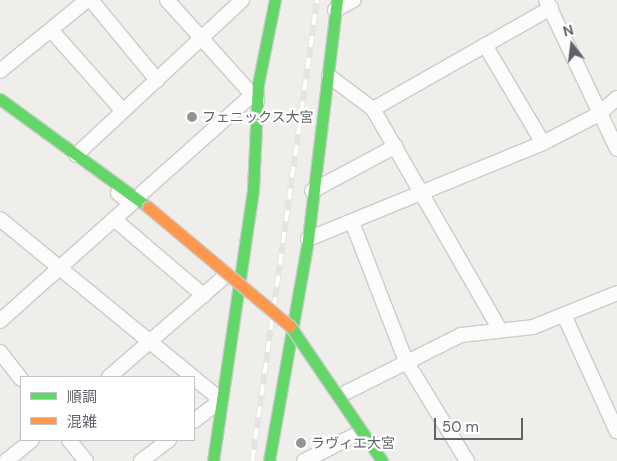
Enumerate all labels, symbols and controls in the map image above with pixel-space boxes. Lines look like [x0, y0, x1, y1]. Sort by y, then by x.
north arrow [547, 20, 597, 70]
text: N [561, 20, 575, 41]
place label: フェニックス大宮 [202, 109, 314, 125]
marker: フェニックス大宮 [186, 111, 198, 123]
legend [20, 376, 195, 441]
text: 順調 [67, 387, 97, 407]
scale bar [437, 408, 526, 440]
text: 混雑 [67, 412, 97, 432]
text: 50 m [442, 417, 479, 437]
place label: ラヴィエ大宮 [311, 435, 395, 451]
marker: ラヴィエ大宮 [295, 437, 307, 449]

